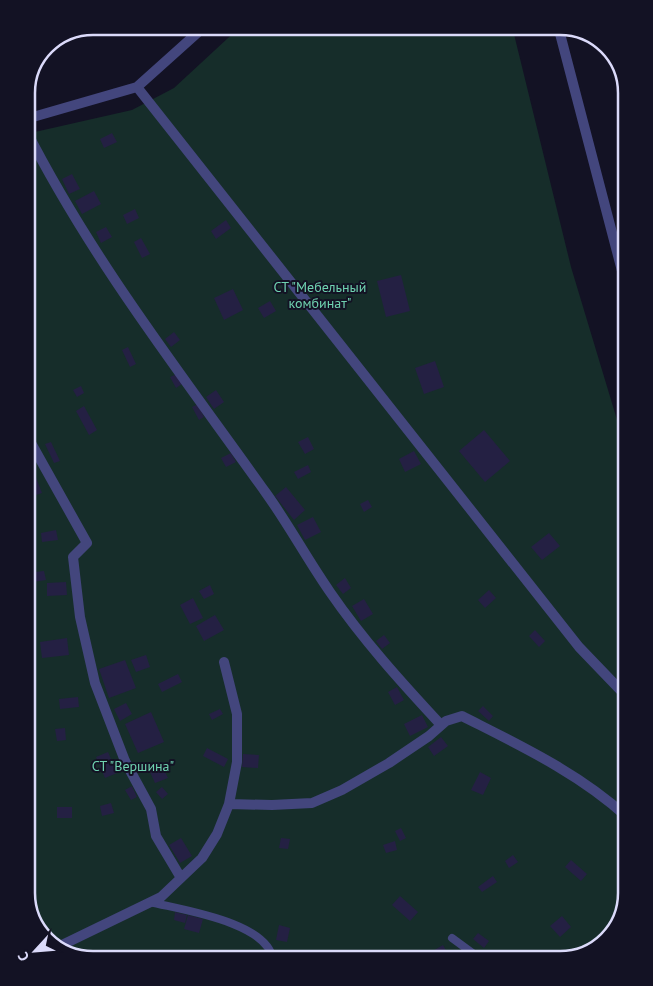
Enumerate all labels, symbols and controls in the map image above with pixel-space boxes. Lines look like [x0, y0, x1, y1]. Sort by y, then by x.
park label: СТ "Мебельный комбинат" [274, 278, 367, 312]
park label: СТ "Вершина" [92, 757, 174, 775]
north arrow [10, 926, 60, 976]
text: С [13, 949, 33, 964]

